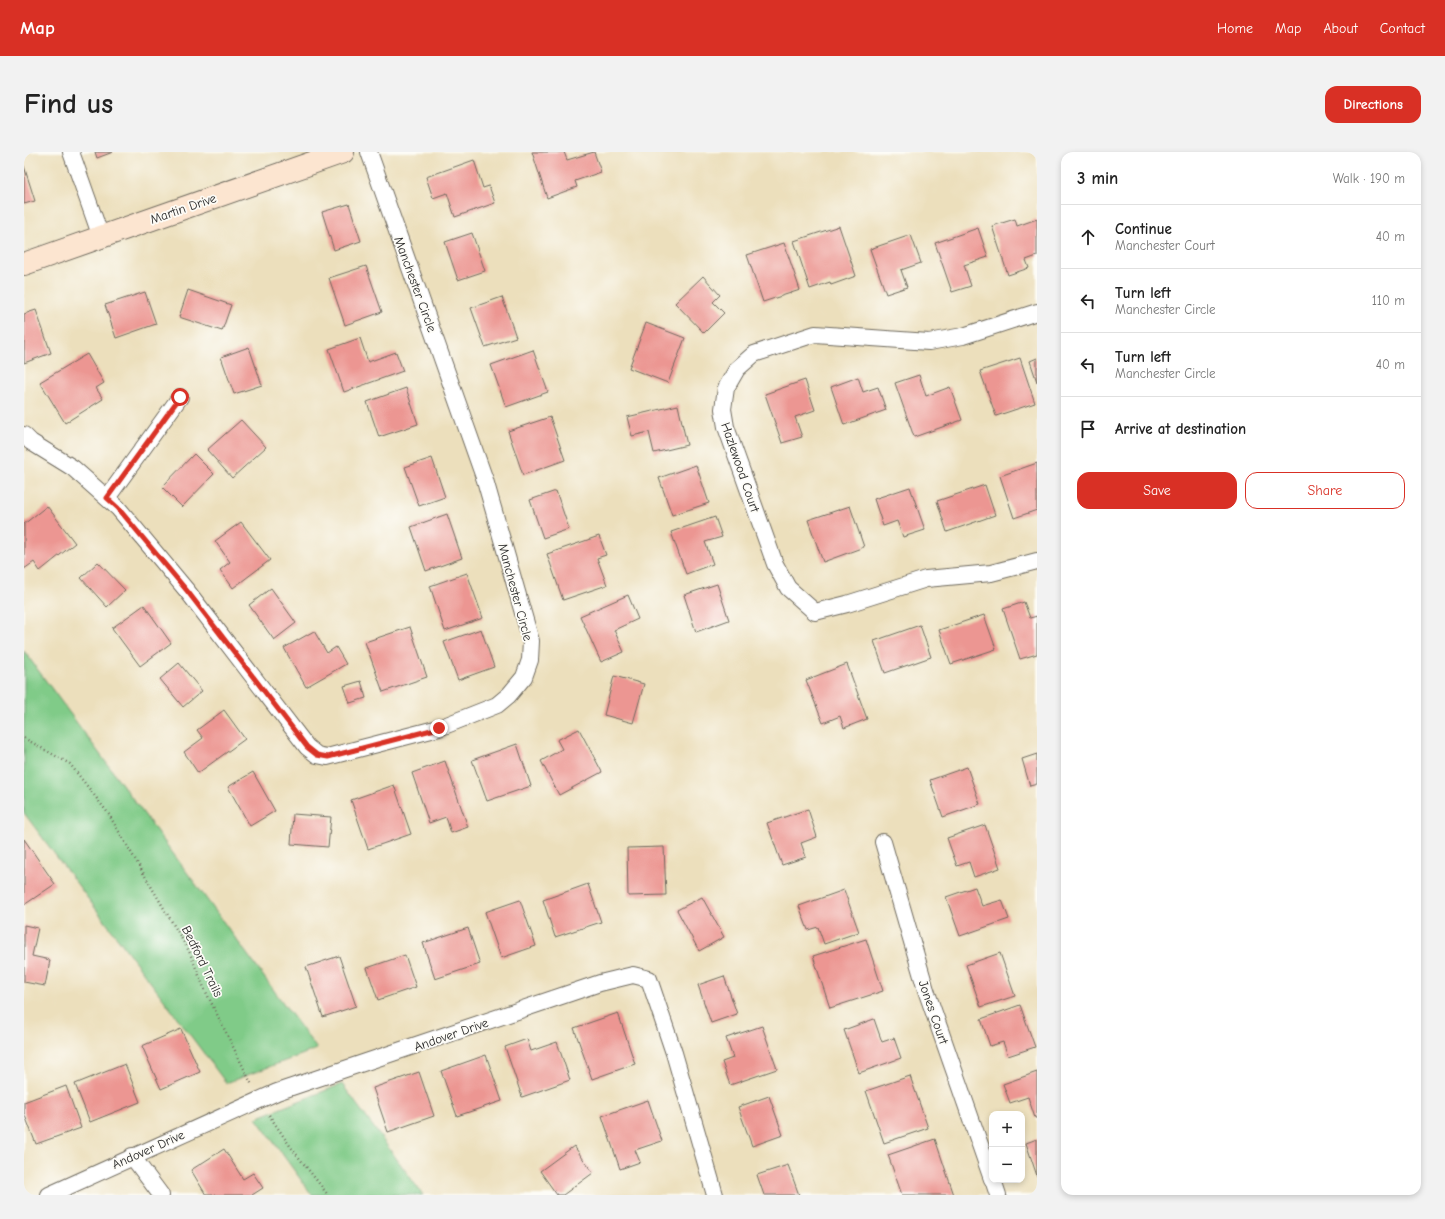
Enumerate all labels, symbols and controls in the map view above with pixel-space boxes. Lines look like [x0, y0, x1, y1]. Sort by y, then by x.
text: Map [20, 17, 55, 39]
text: Home [1217, 20, 1253, 37]
text: Map [1275, 20, 1301, 37]
text: About [1323, 20, 1358, 37]
text: Contact [1380, 20, 1425, 37]
button: Directions [1325, 86, 1421, 123]
text: Find us [24, 88, 113, 120]
text: 3 min [1077, 169, 1118, 188]
text: Walk · 190 m [1333, 171, 1405, 186]
street label: Martin Drive [148, 190, 219, 227]
text: Continue [1115, 220, 1172, 238]
icon: ahead [1077, 226, 1099, 248]
text: 40 m [1376, 229, 1405, 244]
street label: Manchester Circle [391, 234, 440, 334]
text: Manchester Court [1115, 238, 1215, 253]
text: Turn left [1115, 284, 1171, 302]
icon: left [1077, 290, 1099, 312]
text: 110 m [1372, 293, 1405, 308]
text: Manchester Circle [1115, 302, 1216, 317]
text: Turn left [1115, 348, 1171, 366]
icon: left [1077, 354, 1099, 376]
text: 40 m [1376, 357, 1405, 372]
text: Manchester Circle [1115, 366, 1216, 381]
route start [171, 388, 189, 406]
icon: arrive [1077, 418, 1099, 440]
street label: Hazlewood Court [718, 420, 763, 515]
text: Arrive at destination [1115, 420, 1246, 438]
button: Save [1077, 472, 1237, 509]
button: Share [1245, 472, 1405, 509]
street label: Manchester Circle [495, 542, 536, 643]
route end [430, 719, 448, 737]
street label: Bedford Trails [179, 923, 226, 999]
street label: Jones Court [916, 978, 952, 1047]
street label: Andover Drive [412, 1015, 491, 1054]
map controls [989, 1111, 1025, 1183]
button: + [989, 1111, 1025, 1147]
street label: Andover Drive [110, 1127, 187, 1172]
button: − [989, 1147, 1025, 1183]

